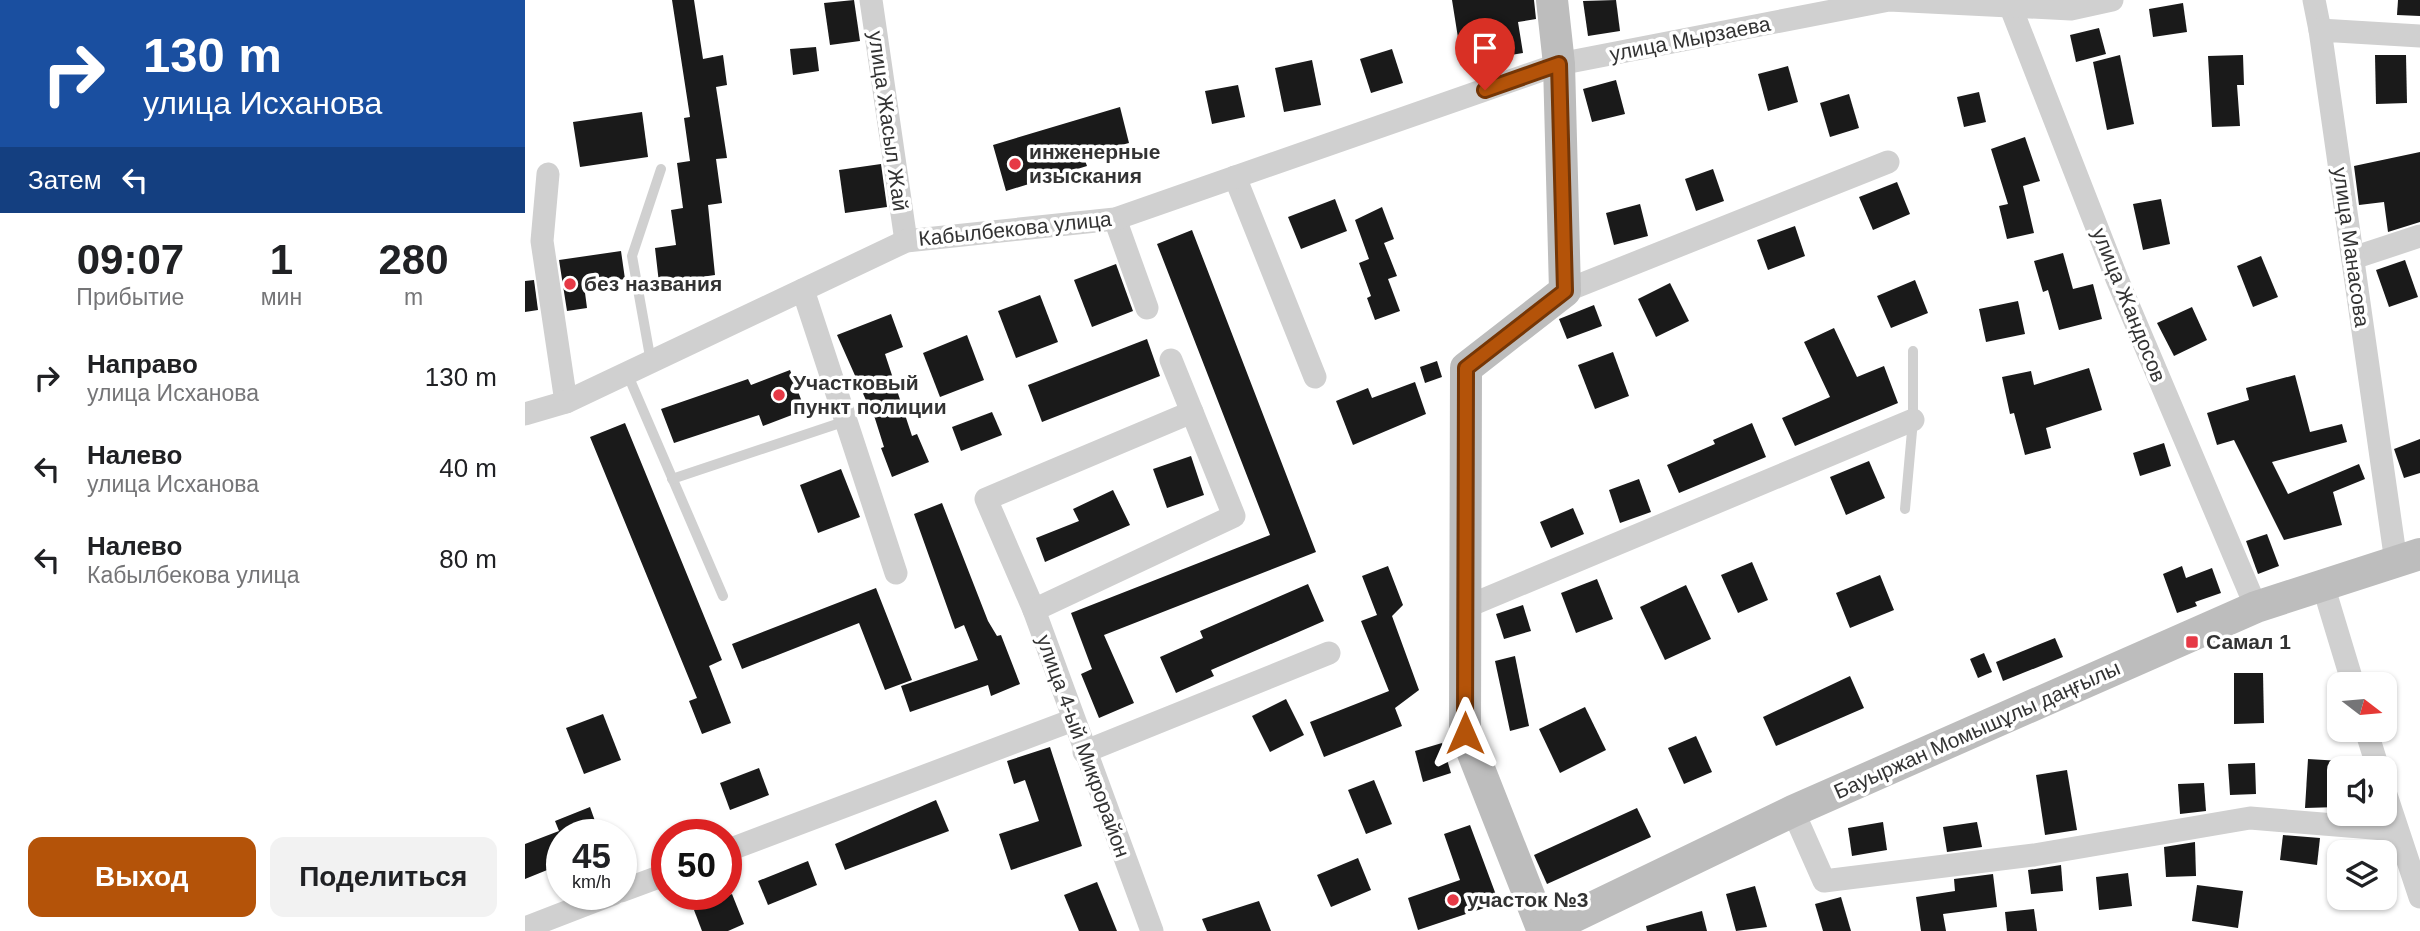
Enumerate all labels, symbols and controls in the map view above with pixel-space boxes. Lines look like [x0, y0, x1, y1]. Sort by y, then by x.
street label: улица Мырзаева [1608, 12, 1773, 65]
pin [1455, 18, 1515, 90]
icon: right [28, 28, 119, 119]
text: 130 m [143, 28, 282, 82]
street label: улица Жасыл Жай [864, 29, 913, 212]
icon: arrive [1466, 29, 1504, 67]
text: улица Исханова [143, 85, 382, 121]
place label: инженерные изыскания [1029, 140, 1160, 187]
marker: инженерные изыскания [1007, 156, 1023, 172]
icon: left [116, 161, 154, 199]
text: Затем [28, 165, 102, 195]
street label: улица Манасова [2329, 165, 2374, 329]
street label: Кабылбекова улица [917, 207, 1113, 250]
street label: улица Жандосов [2088, 224, 2171, 385]
text: 09:07 [77, 236, 184, 283]
text: 1 [270, 236, 293, 283]
text: 280 [379, 236, 449, 283]
place label: без названия [584, 272, 722, 295]
marker: без названия [562, 276, 578, 292]
text: Прибытие [76, 284, 184, 310]
text: мин [261, 284, 302, 310]
text: m [404, 284, 423, 310]
text: Направо [87, 349, 198, 379]
icon: right [28, 359, 66, 397]
text: 130 m [425, 362, 497, 392]
place label: Участковый пункт полиции [793, 371, 947, 418]
text: улица Исханова [87, 380, 259, 406]
marker: Участковый пункт полиции [771, 387, 787, 403]
text: Налево [87, 440, 182, 470]
icon: left [28, 450, 66, 488]
text: 40 m [439, 453, 497, 483]
text: улица Исханова [87, 471, 259, 497]
text: Налево [87, 531, 182, 561]
icon: left [28, 541, 66, 579]
text: 80 m [439, 544, 497, 574]
text: Кабылбекова улица [87, 562, 300, 588]
place label: Самал 1 [2206, 630, 2291, 653]
street label: улица 4-ый Микрорайон [1032, 631, 1134, 860]
marker: Самал 1 [2184, 634, 2200, 650]
street label: Бауыржан Момышұлы даңғылы [1830, 656, 2123, 803]
north arrow [2327, 672, 2397, 742]
map controls [2327, 672, 2397, 910]
position arrow [1428, 696, 1502, 770]
button: sound [2327, 756, 2397, 826]
speed limit sign: 50 [651, 819, 742, 910]
text: 45 [572, 836, 611, 875]
button: Выход [28, 837, 256, 917]
button: Поделиться [270, 837, 497, 917]
button: layers [2327, 840, 2397, 910]
text: km/h [572, 872, 611, 892]
place label: участок №3 [1467, 888, 1589, 911]
marker: участок №3 [1445, 892, 1461, 908]

